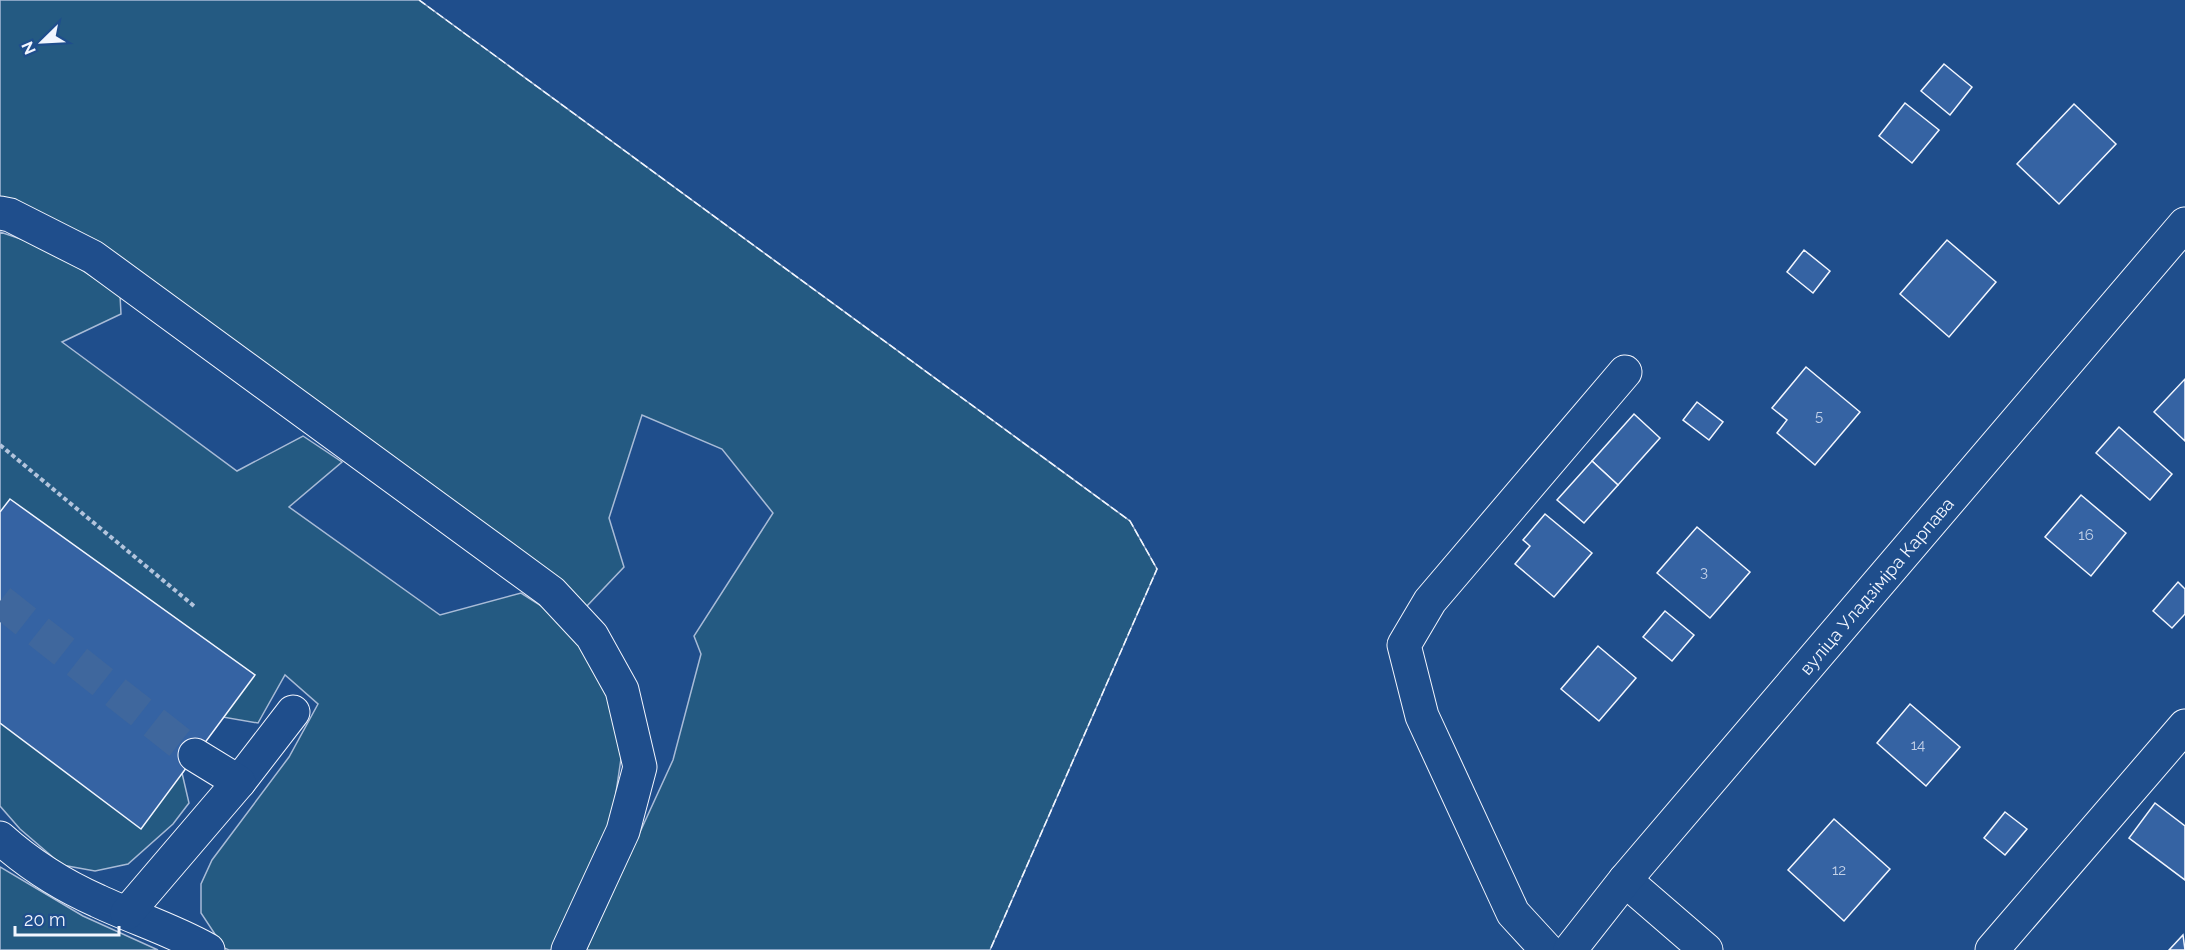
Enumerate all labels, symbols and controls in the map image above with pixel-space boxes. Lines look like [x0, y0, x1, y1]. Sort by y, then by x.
north arrow [12, 12, 72, 72]
text: N [18, 38, 40, 57]
house number: 5 [1815, 407, 1823, 425]
street label: вуліца Уладзіміра Карпава [1795, 493, 1958, 679]
house number: 16 [2078, 526, 2094, 544]
house number: 3 [1700, 563, 1708, 581]
house number: 14 [1911, 736, 1925, 754]
house number: 12 [1832, 861, 1846, 879]
scale bar [15, 899, 118, 937]
text: 20 m [24, 909, 66, 930]

